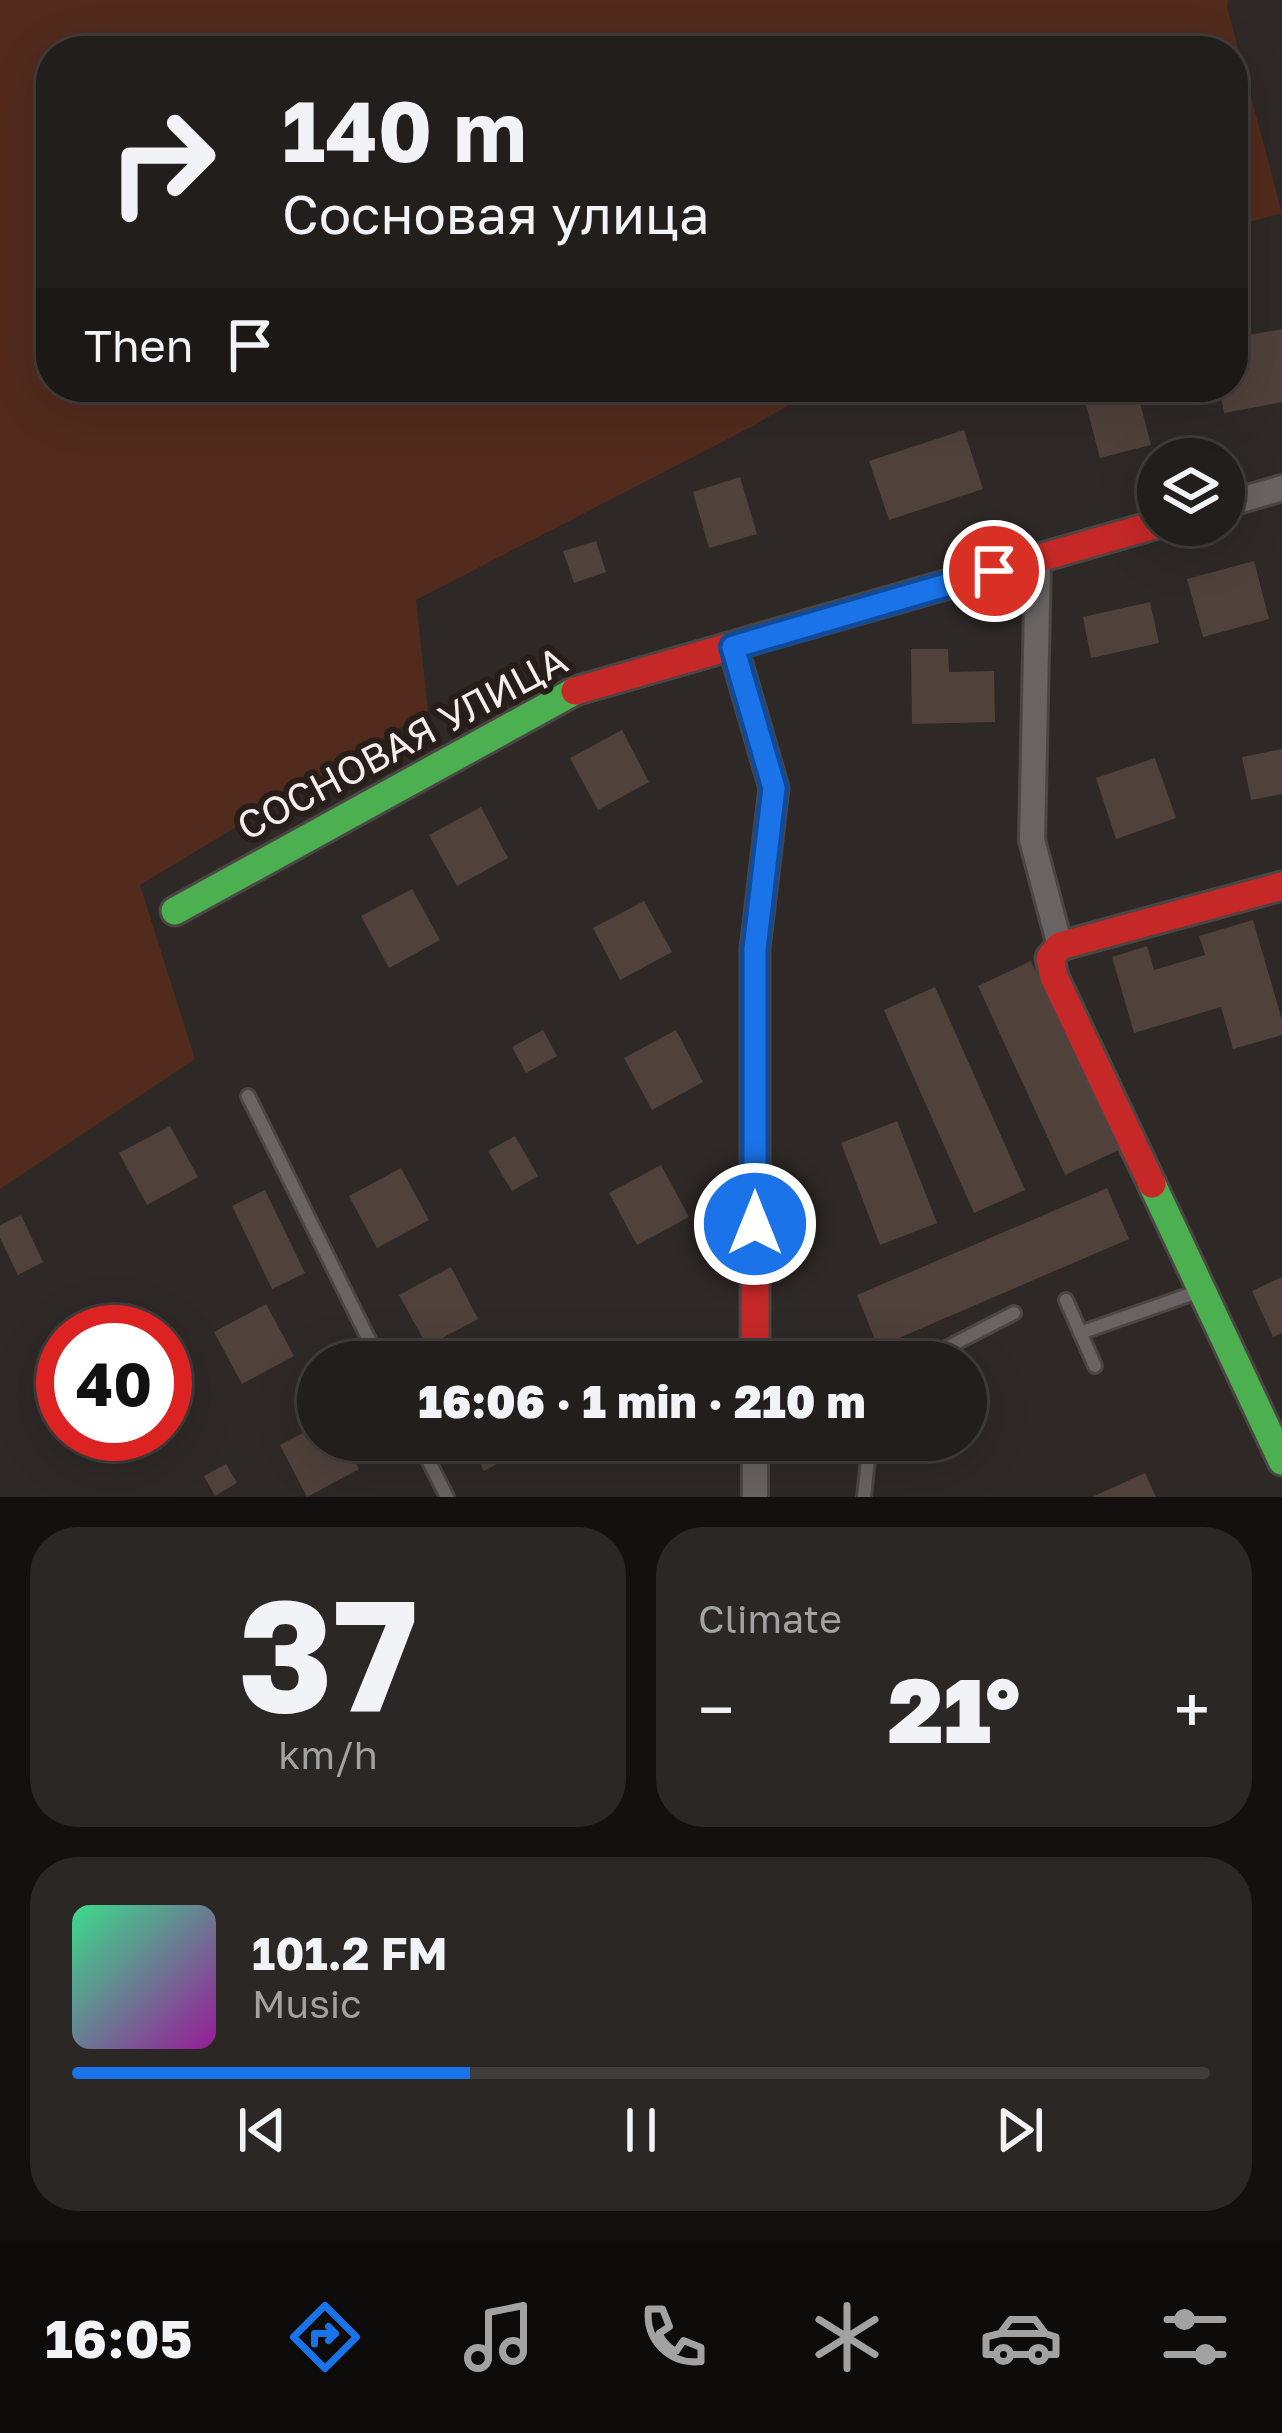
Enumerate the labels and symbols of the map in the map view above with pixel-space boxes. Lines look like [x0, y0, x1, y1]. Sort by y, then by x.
pin [943, 520, 1045, 622]
street label: СОСНОВАЯ УЛИЦА [229, 636, 575, 849]
position arrow [692, 1161, 818, 1287]
speed limit sign: 40 [36, 1305, 192, 1461]

